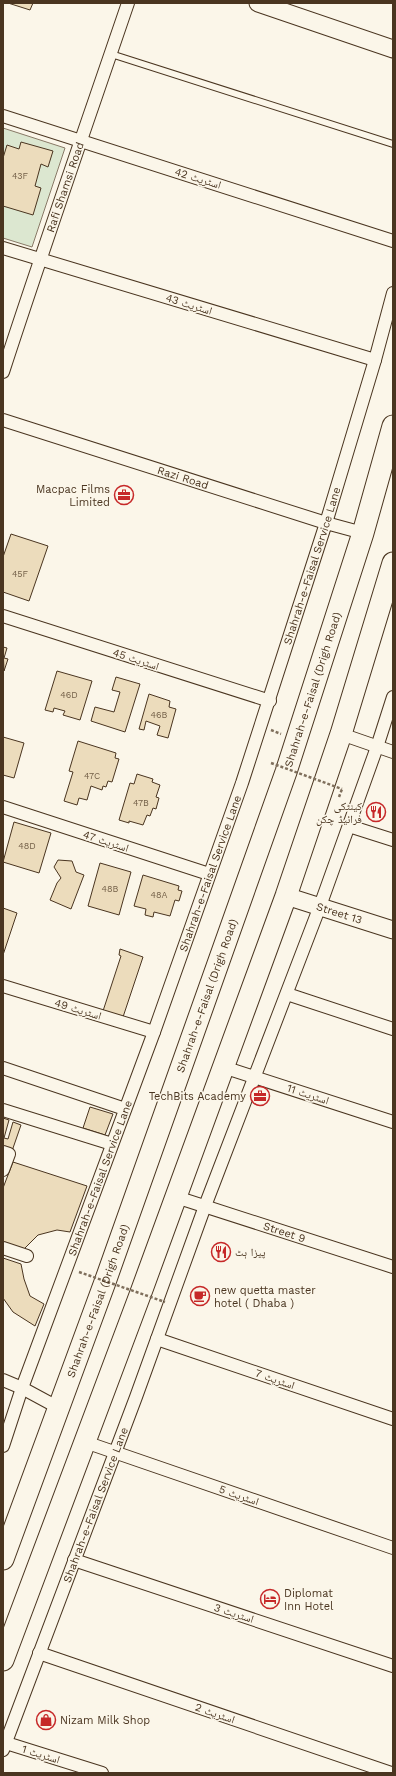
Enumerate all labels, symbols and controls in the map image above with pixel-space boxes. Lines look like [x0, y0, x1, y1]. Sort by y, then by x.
street label: Rafi Shamsi Road [44, 140, 87, 234]
street label: اسٹریٹ 42 [173, 165, 223, 192]
house number: 43F [12, 171, 29, 181]
street label: اسٹریٹ 43 [164, 291, 214, 318]
street label: Razi Road [156, 464, 210, 492]
place label: Macpac Films Limited [36, 483, 110, 509]
office icon: Macpac Films Limited [113, 484, 135, 506]
street label: Shahrah-e-Faisal Service Lane [281, 485, 343, 646]
house number: 45F [12, 569, 29, 579]
street label: Shahrah-e-Faisal (Drigh Road) [282, 610, 344, 769]
street label: اسٹریٹ 45 [111, 646, 161, 673]
house number: 46D [60, 690, 78, 700]
house number: 46B [151, 710, 168, 720]
house number: 47C [84, 771, 100, 781]
street label: Shahrah-e-Faisal Service Lane [177, 794, 244, 953]
house number: 47B [133, 798, 149, 808]
place label: کینٹکی فرائیڈ چکن [316, 800, 362, 826]
restaurant icon: کینٹکی فرائیڈ چکن [365, 801, 387, 823]
street label: اسٹریٹ 47 [81, 828, 130, 855]
house number: 48D [18, 841, 36, 851]
house number: 48B [102, 884, 119, 894]
house number: 48A [151, 890, 168, 900]
street label: Street 13 [315, 900, 364, 927]
street label: Shahrah-e-Faisal (Drigh Road) [174, 917, 240, 1074]
street label: اسٹریٹ 49 [53, 996, 103, 1023]
street label: اسٹریٹ 11 [285, 1082, 330, 1107]
office icon: TechBits Academy [249, 1085, 271, 1107]
place label: TechBits Academy [149, 1090, 246, 1103]
street label: Shahrah-e-Faisal Service Lane [66, 1099, 135, 1258]
street label: Street 9 [262, 1220, 307, 1245]
street label: Shahrah-e-Faisal (Drigh Road) [64, 1222, 132, 1380]
restaurant icon: پیزا ہٹ [210, 1241, 232, 1263]
place label: پیزا ہٹ [235, 1246, 266, 1259]
place label: new quetta master hotel ( Dhaba ) [214, 1284, 316, 1310]
cafe icon: new quetta master hotel ( Dhaba ) [189, 1285, 211, 1307]
street label: اسٹریٹ 7 [253, 1367, 296, 1392]
street label: Shahrah-e-Faisal Service Lane [61, 1426, 131, 1584]
street label: اسٹریٹ 5 [217, 1483, 260, 1508]
place label: Diplomat Inn Hotel [284, 1587, 334, 1613]
hotel icon: Diplomat Inn Hotel [259, 1588, 281, 1610]
street label: اسٹریٹ 3 [212, 1601, 255, 1626]
street label: اسٹریٹ 2 [193, 1701, 236, 1726]
shop icon: Nizam Milk Shop [35, 1709, 57, 1731]
place label: Nizam Milk Shop [60, 1714, 150, 1727]
street label: اسٹریٹ 1 [20, 1743, 61, 1766]

